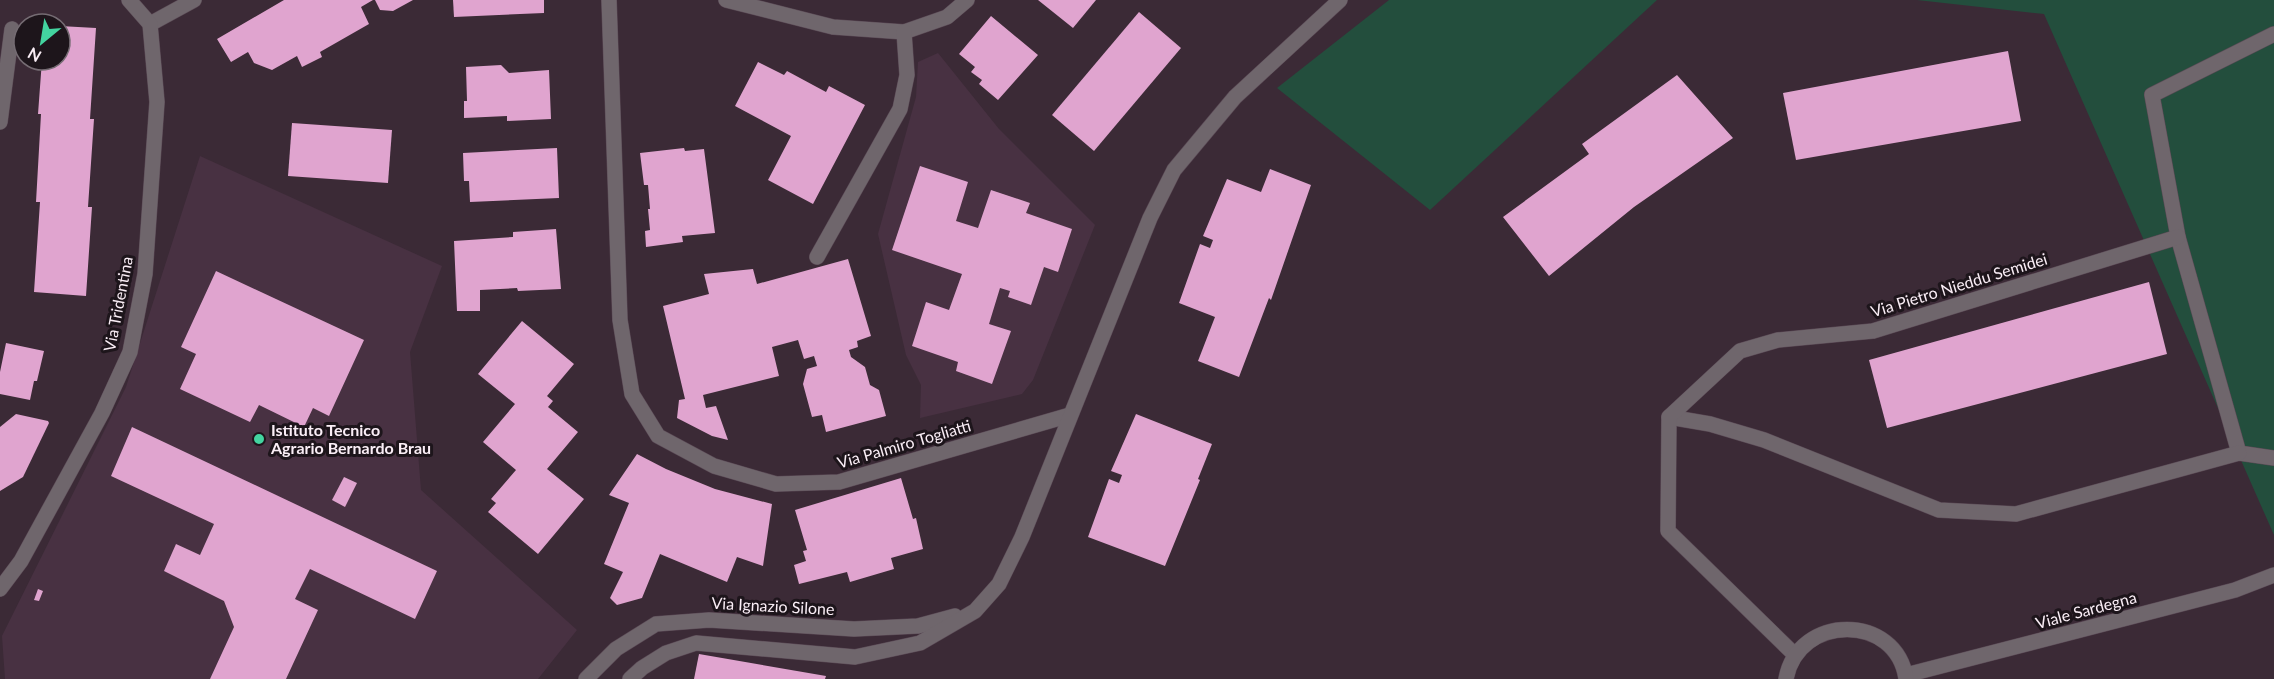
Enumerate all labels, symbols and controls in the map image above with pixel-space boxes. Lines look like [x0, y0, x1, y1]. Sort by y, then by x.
north arrow [12, 12, 72, 72]
text: N [24, 44, 44, 67]
street label: Via Pietro Nieddu Semidei [1868, 249, 2049, 320]
street label: Via Tridentina [99, 255, 136, 353]
street label: Via Palmiro Togliatti [835, 415, 973, 472]
place label: Istituto Tecnico Agrario Bernardo Brau [270, 420, 431, 457]
marker: Istituto Tecnico Agrario Bernardo Brau [252, 432, 266, 446]
street label: Viale Sardegna [2033, 587, 2138, 632]
street label: Via Ignazio Silone [711, 593, 835, 618]

